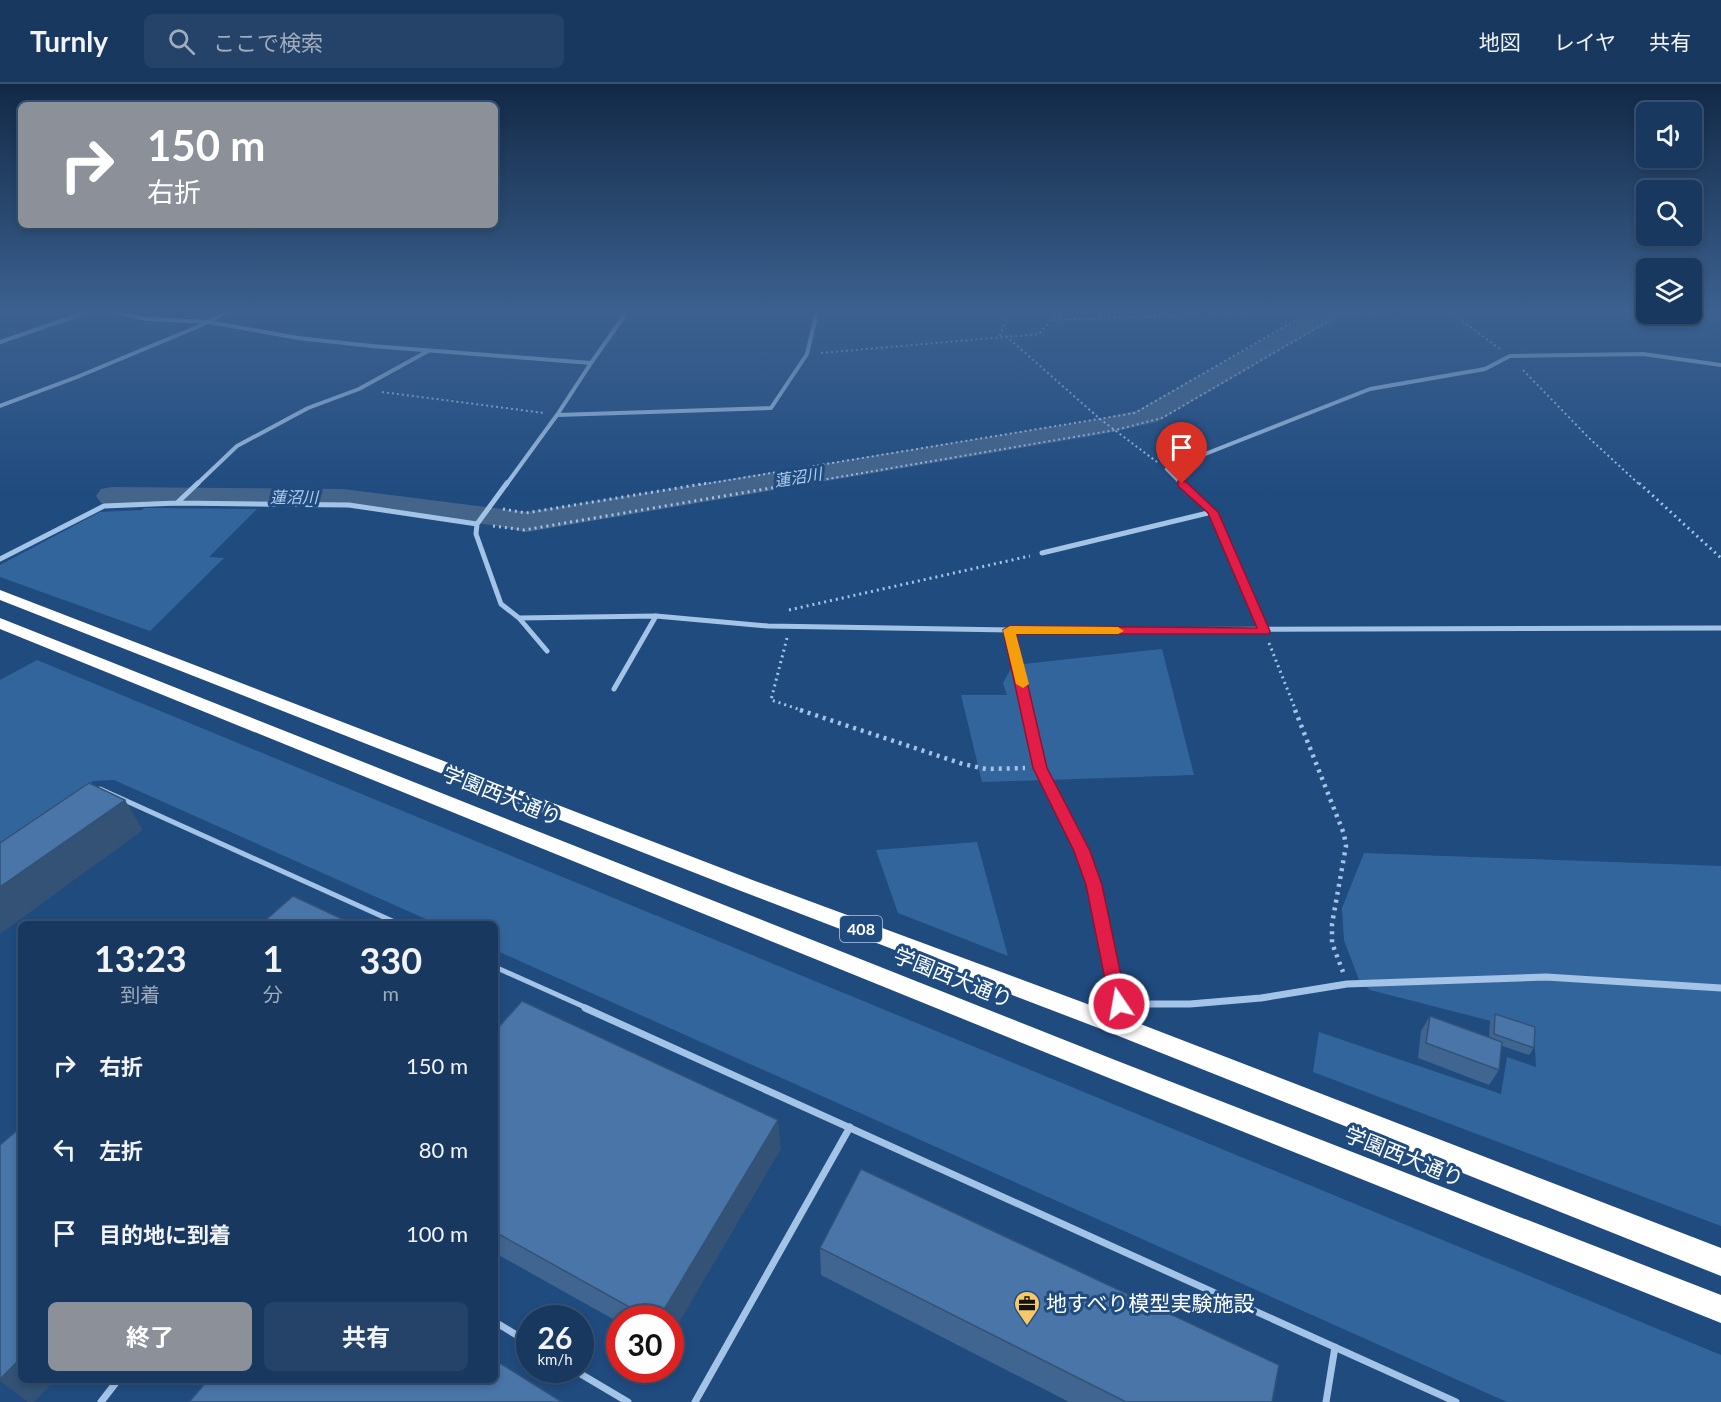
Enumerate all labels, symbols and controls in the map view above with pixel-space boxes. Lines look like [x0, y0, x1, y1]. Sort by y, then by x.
search box [144, 14, 564, 68]
text: Turnly [30, 24, 108, 58]
icon: search [165, 25, 198, 58]
text: ここで検索 [213, 29, 323, 56]
text: 地図 [1479, 29, 1521, 54]
text: レイヤ [1554, 29, 1616, 54]
text: 共有 [1649, 29, 1691, 54]
map controls [1636, 102, 1702, 324]
button: sound [1636, 102, 1702, 168]
text: 150 m [147, 120, 265, 170]
icon: right [48, 126, 126, 204]
text: 右折 [147, 175, 201, 208]
button: search [1636, 180, 1702, 246]
button: layers [1636, 258, 1702, 324]
pin [1156, 422, 1207, 484]
icon: arrive [1165, 431, 1198, 464]
water label: 蓮沼川 [773, 463, 825, 490]
water label: 蓮沼川 [270, 487, 320, 506]
street label: 学園西大通り [439, 759, 566, 830]
road number: 408 [840, 916, 882, 942]
text: 13:23 [94, 936, 187, 980]
text: 1 [263, 936, 284, 980]
text: 330 [359, 938, 422, 982]
street label: 学園西大通り [890, 941, 1017, 1012]
position arrow [1087, 972, 1151, 1036]
text: m [383, 981, 399, 1005]
text: 到着 [120, 982, 160, 1006]
text: 分 [263, 982, 283, 1006]
icon: right [48, 1049, 81, 1082]
text: 150 m [406, 1052, 468, 1079]
text: 右折 [99, 1053, 143, 1080]
street label: 学園西大通り [1341, 1120, 1468, 1191]
icon: left [48, 1133, 81, 1166]
text: 80 m [419, 1136, 468, 1163]
text: 左折 [99, 1137, 143, 1164]
icon: arrive [48, 1217, 81, 1250]
text: 100 m [406, 1220, 468, 1247]
text: 目的地に到着 [99, 1221, 231, 1248]
office icon: 地すべり模型実験施設 [1012, 1289, 1042, 1327]
place label: 地すべり模型実験施設 [1046, 1290, 1255, 1315]
button: 終了 [48, 1302, 252, 1371]
button: 共有 [264, 1302, 468, 1371]
speed limit sign: 30 [606, 1305, 684, 1383]
text: 26 [538, 1319, 572, 1355]
text: km/h [537, 1350, 573, 1368]

